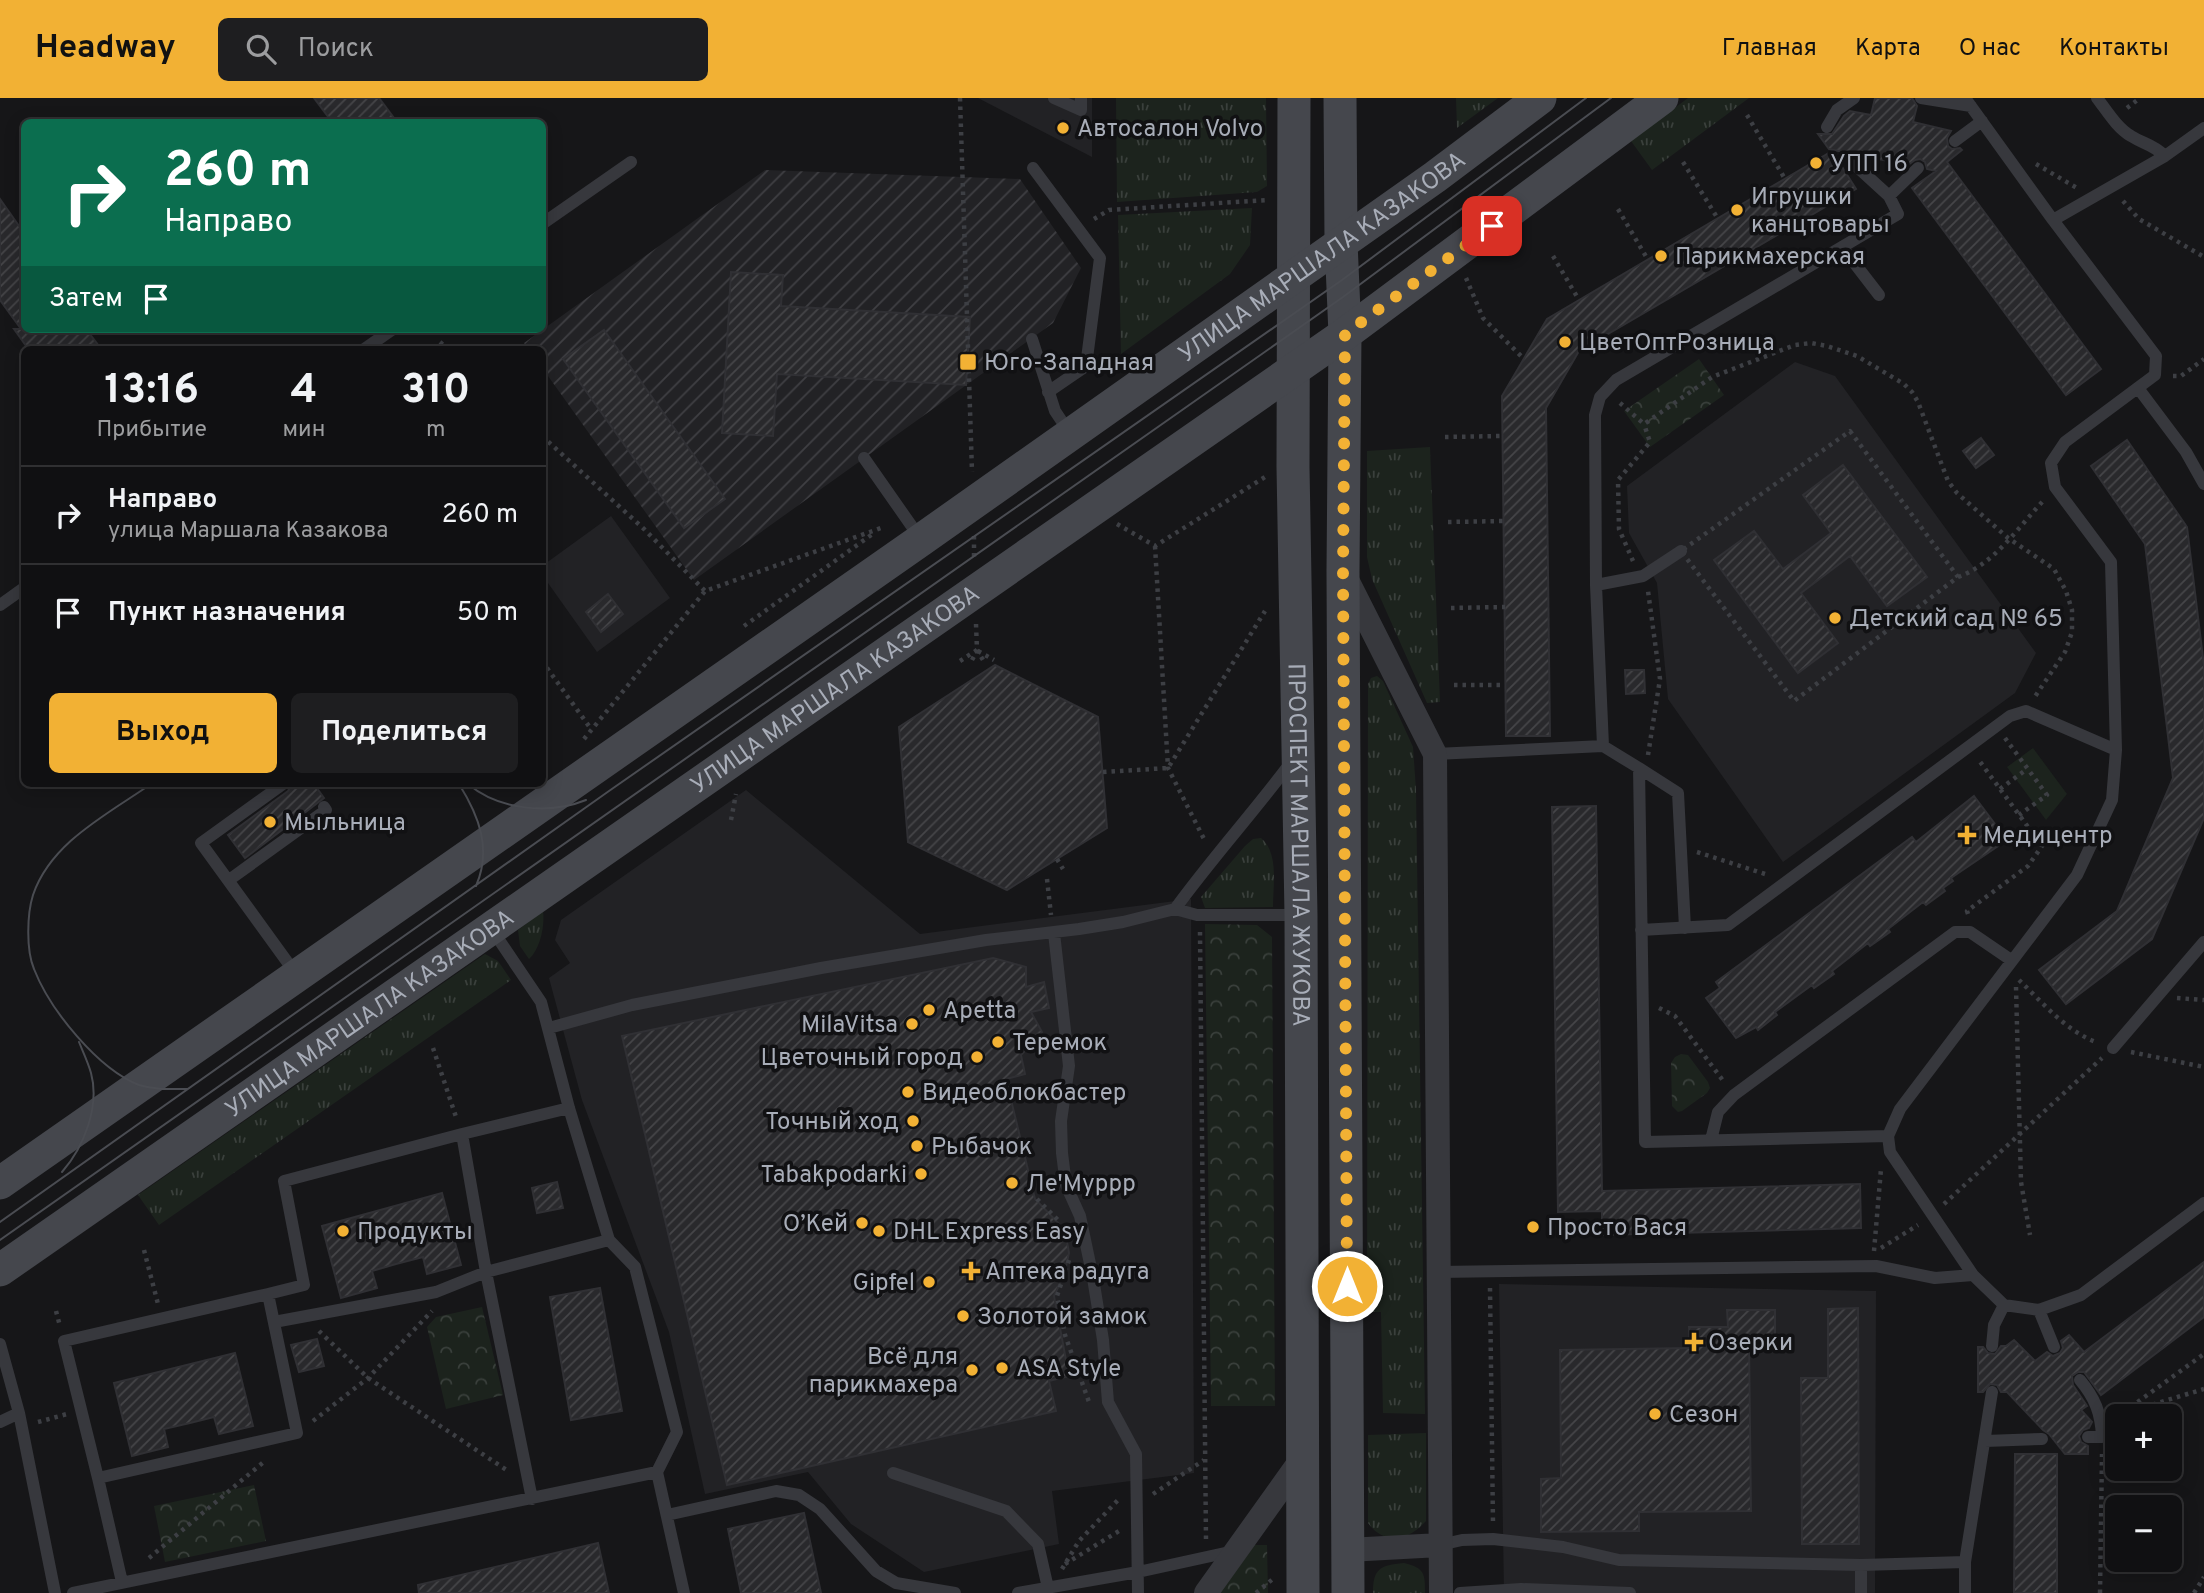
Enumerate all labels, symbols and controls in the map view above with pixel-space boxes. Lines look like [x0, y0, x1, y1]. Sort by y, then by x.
search box [218, 18, 708, 81]
text: Headway [35, 28, 176, 70]
icon: search [242, 30, 280, 68]
text: Поиск [298, 33, 374, 66]
text: Главная [1722, 34, 1817, 64]
text: Карта [1855, 34, 1921, 64]
text: О нас [1959, 34, 2021, 64]
text: Контакты [2059, 34, 2169, 64]
place label: Автосалон Volvo [1077, 115, 1263, 145]
marker: Автосалон Volvo [1055, 120, 1071, 136]
text: 260 m [164, 142, 311, 204]
street label: УЛИЦА МАРШАЛА КАЗАКОВА [1173, 146, 1473, 370]
icon: right [49, 147, 140, 238]
place label: УПП 16 [1830, 150, 1908, 180]
marker: УПП 16 [1808, 155, 1824, 171]
place label: Игрушки канцтовары [1751, 183, 1890, 241]
pin [1462, 196, 1522, 256]
marker: Игрушки канцтовары [1729, 202, 1745, 218]
text: Направо [164, 203, 292, 243]
icon: arrive [1473, 207, 1511, 245]
place label: Парикмахерская [1675, 243, 1865, 273]
marker: Парикмахерская [1653, 248, 1669, 264]
icon: arrive [137, 280, 175, 318]
text: Затем [49, 283, 123, 316]
place label: ЦветОптРозница [1579, 329, 1775, 359]
marker: ЦветОптРозница [1557, 334, 1573, 350]
place label: Юго-Западная [984, 349, 1154, 379]
marker: Юго-Западная [958, 352, 978, 372]
text: 13:16 [104, 365, 199, 418]
text: 4 [290, 365, 317, 418]
text: 310 [401, 365, 470, 418]
text: Прибытие [97, 416, 207, 445]
text: мин [282, 416, 325, 445]
text: m [426, 416, 445, 445]
text: Направо [108, 484, 217, 517]
icon: right [49, 496, 87, 534]
text: 260 m [442, 499, 518, 532]
text: улица Маршала Казакова [108, 517, 388, 546]
street label: УЛИЦА МАРШАЛА КАЗАКОВА [686, 580, 986, 802]
icon: arrive [49, 594, 87, 632]
text: Пункт назначения [108, 597, 346, 630]
text: 50 m [457, 597, 518, 630]
place label: Детский сад № 65 [1849, 605, 2063, 635]
marker: Детский сад № 65 [1827, 610, 1843, 626]
street label: ПРОСПЕКТ МАРШАЛА ЖУКОВА [1280, 663, 1314, 1027]
button: Выход [49, 693, 277, 773]
button: Поделиться [291, 693, 518, 773]
place label: Мыльница [284, 809, 406, 839]
marker: Мыльница [262, 814, 278, 830]
place label: Медицентр [1983, 822, 2113, 852]
marker: Медицентр [1957, 825, 1977, 845]
street label: УЛИЦА МАРШАЛА КАЗАКОВА [220, 904, 521, 1126]
place label: Apetta [943, 997, 1016, 1027]
marker: Apetta [921, 1002, 937, 1018]
place label: MilaVitsa [801, 1011, 898, 1041]
marker: MilaVitsa [904, 1016, 920, 1032]
place label: Теремок [1012, 1029, 1107, 1059]
marker: Теремок [990, 1034, 1006, 1050]
place label: Цветочный город [761, 1044, 963, 1074]
marker: Цветочный город [969, 1049, 985, 1065]
place label: Видеоблокбастер [922, 1079, 1126, 1109]
marker: Видеоблокбастер [900, 1084, 916, 1100]
place label: Точный ход [765, 1108, 899, 1138]
marker: Точный ход [905, 1113, 921, 1129]
place label: Рыбачок [931, 1133, 1033, 1163]
marker: Рыбачок [909, 1138, 925, 1154]
place label: Tabakpodarki [760, 1161, 907, 1191]
marker: Tabakpodarki [913, 1166, 929, 1182]
place label: Ле'Муррр [1026, 1170, 1136, 1200]
marker: Ле'Муррр [1004, 1175, 1020, 1191]
place label: О’Кей [783, 1210, 848, 1240]
place label: Просто Вася [1547, 1214, 1687, 1244]
marker: О’Кей [854, 1215, 870, 1231]
place label: Продукты [357, 1218, 473, 1248]
place label: DHL Express Easy [893, 1218, 1085, 1248]
marker: Просто Вася [1525, 1219, 1541, 1235]
marker: Продукты [335, 1223, 351, 1239]
marker: DHL Express Easy [871, 1223, 887, 1239]
position arrow [1310, 1249, 1384, 1323]
place label: Аптека радуга [985, 1258, 1149, 1288]
marker: Аптека радуга [963, 1263, 979, 1279]
place label: Gipfel [852, 1269, 915, 1299]
marker: Gipfel [921, 1274, 937, 1290]
place label: Золотой замок [977, 1303, 1148, 1333]
marker: Золотой замок [955, 1308, 971, 1324]
place label: Озерки [1708, 1329, 1793, 1359]
marker: Озерки [1686, 1334, 1702, 1350]
place label: Всё для парикмахера [809, 1343, 958, 1401]
place label: ASA Style [1016, 1355, 1121, 1385]
marker: ASA Style [994, 1360, 1010, 1376]
marker: Всё для парикмахера [964, 1362, 980, 1378]
place label: Сезон [1669, 1401, 1738, 1431]
map controls [2105, 1404, 2182, 1572]
button: + [2105, 1404, 2182, 1481]
marker: Сезон [1647, 1406, 1663, 1422]
button: − [2105, 1495, 2182, 1572]

